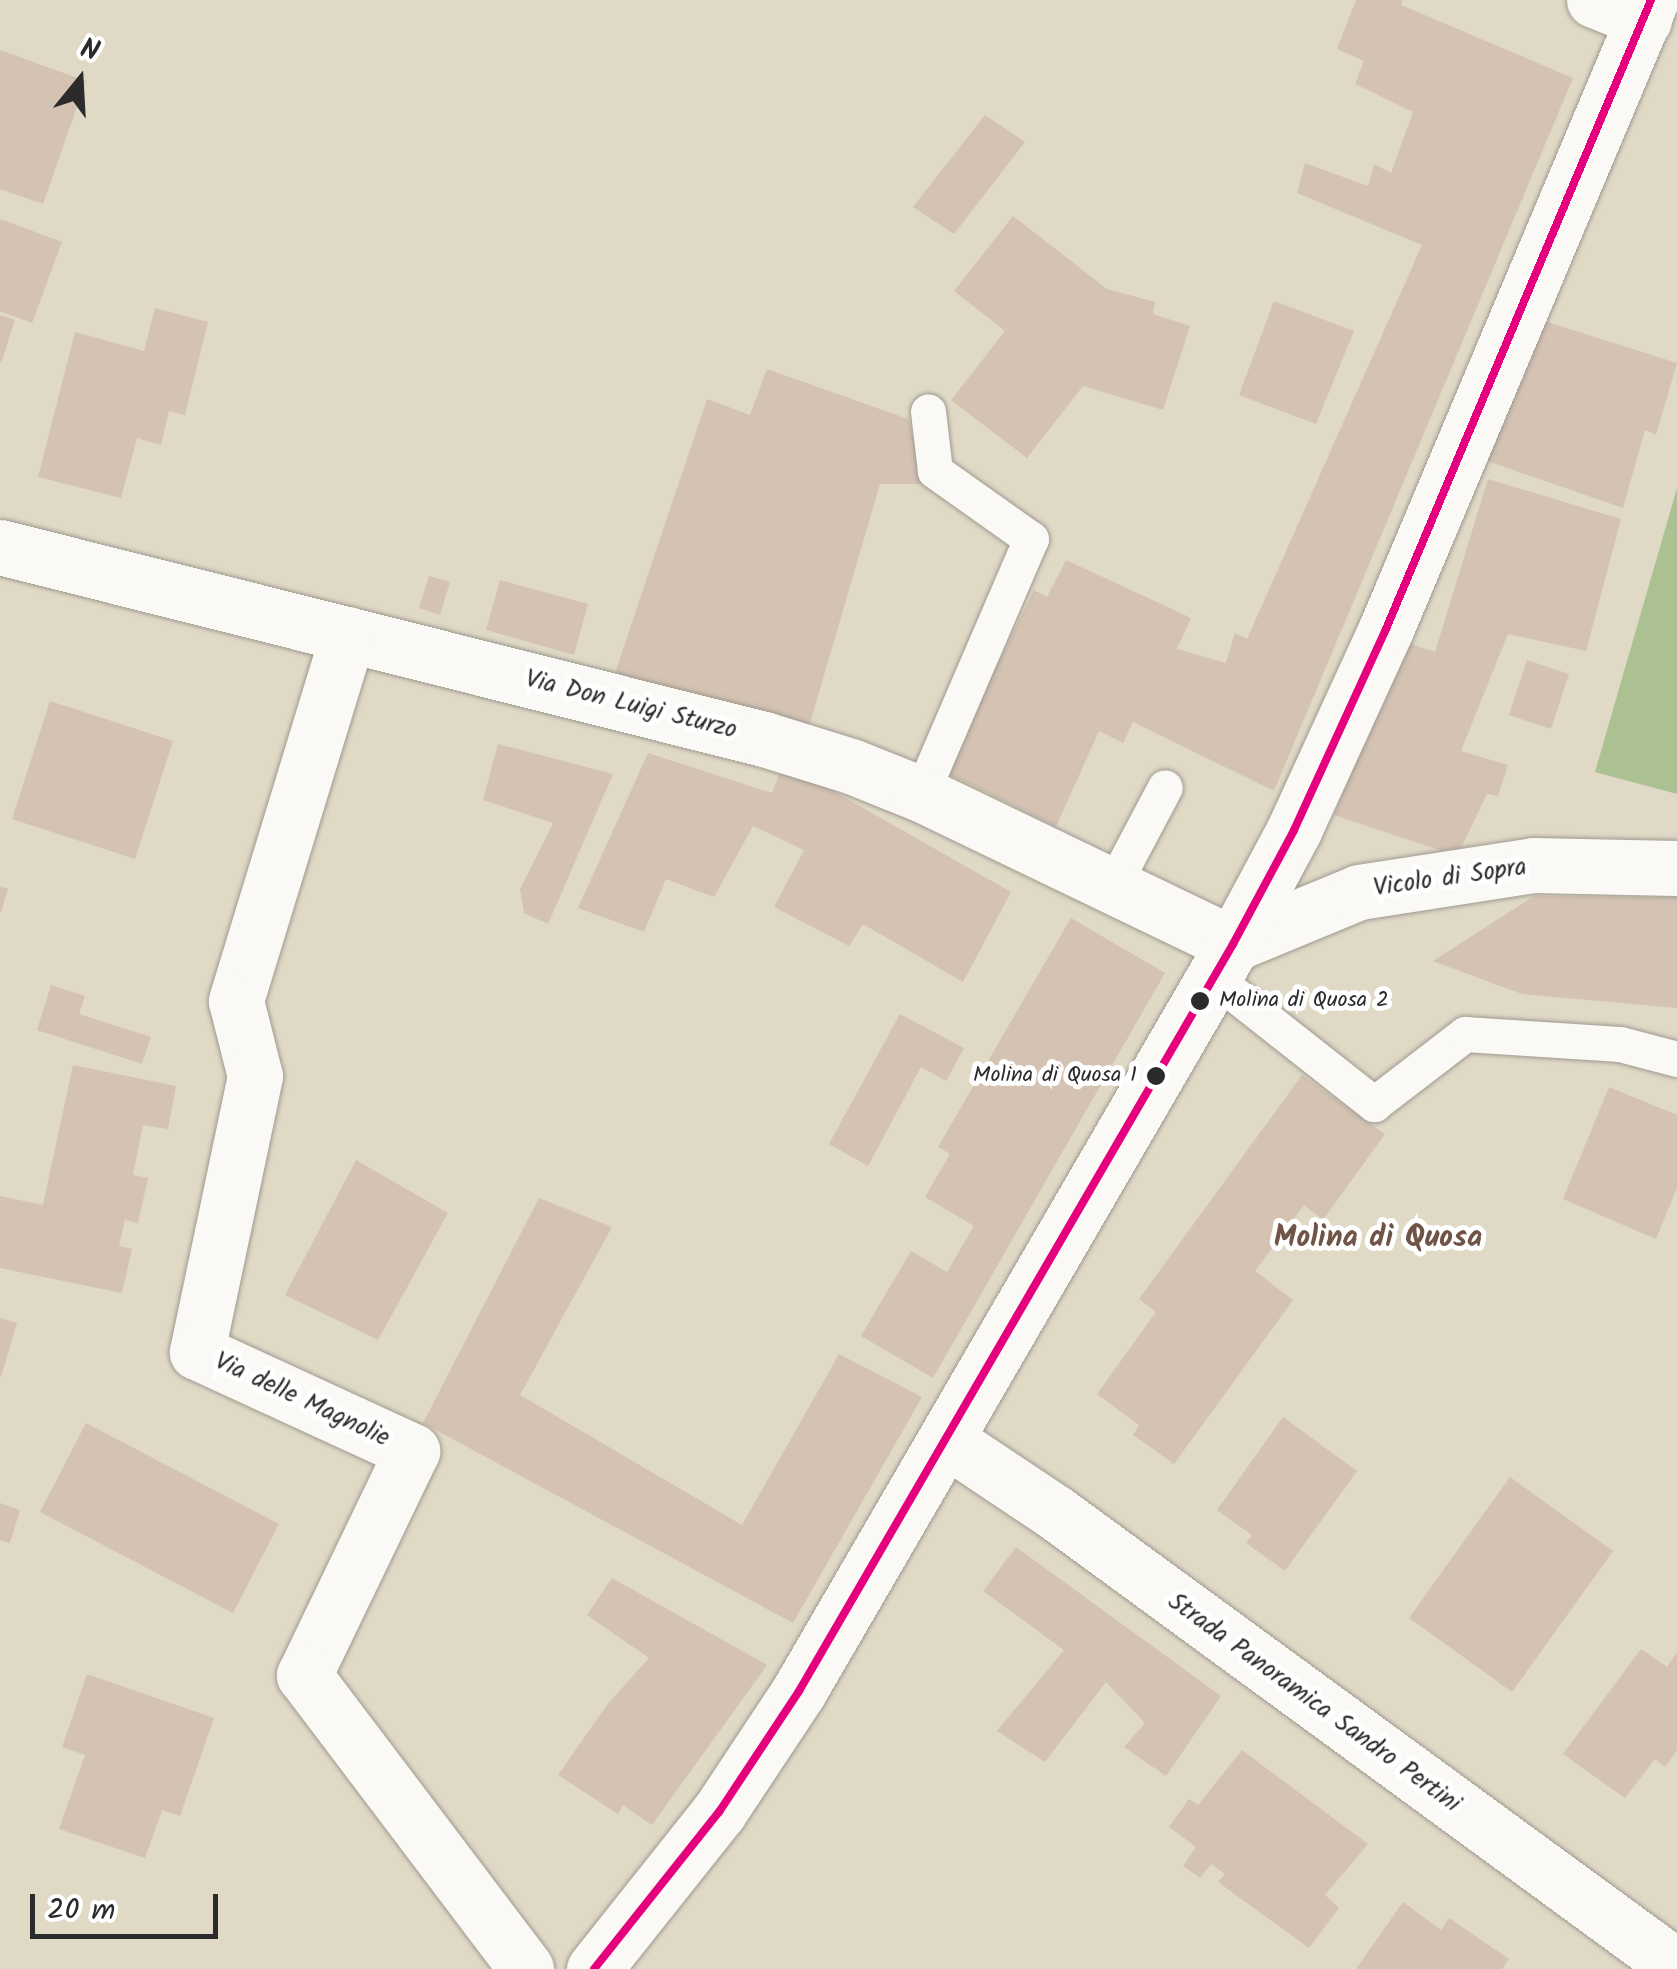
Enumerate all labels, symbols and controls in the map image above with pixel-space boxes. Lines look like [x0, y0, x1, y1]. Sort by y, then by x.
text: N [74, 27, 105, 75]
north arrow [30, 30, 130, 130]
street label: Via Don Luigi Sturzo [522, 664, 740, 746]
street label: Vicolo di Sopra [1372, 852, 1528, 904]
place label: Molina di Quosa 2 [1219, 988, 1389, 1014]
marker: Molina di Quosa 2 [1190, 991, 1210, 1011]
place label: Molina di Quosa 1 [973, 1063, 1137, 1089]
marker: Molina di Quosa 1 [1146, 1066, 1166, 1086]
district label: Molina di Quosa [1274, 1220, 1482, 1256]
street label: Via delle Magnolie [210, 1346, 394, 1454]
street label: Strada Panoramica Sandro Pertini [1162, 1587, 1466, 1819]
scale bar [35, 1874, 222, 1936]
text: 20 m [47, 1887, 115, 1935]

